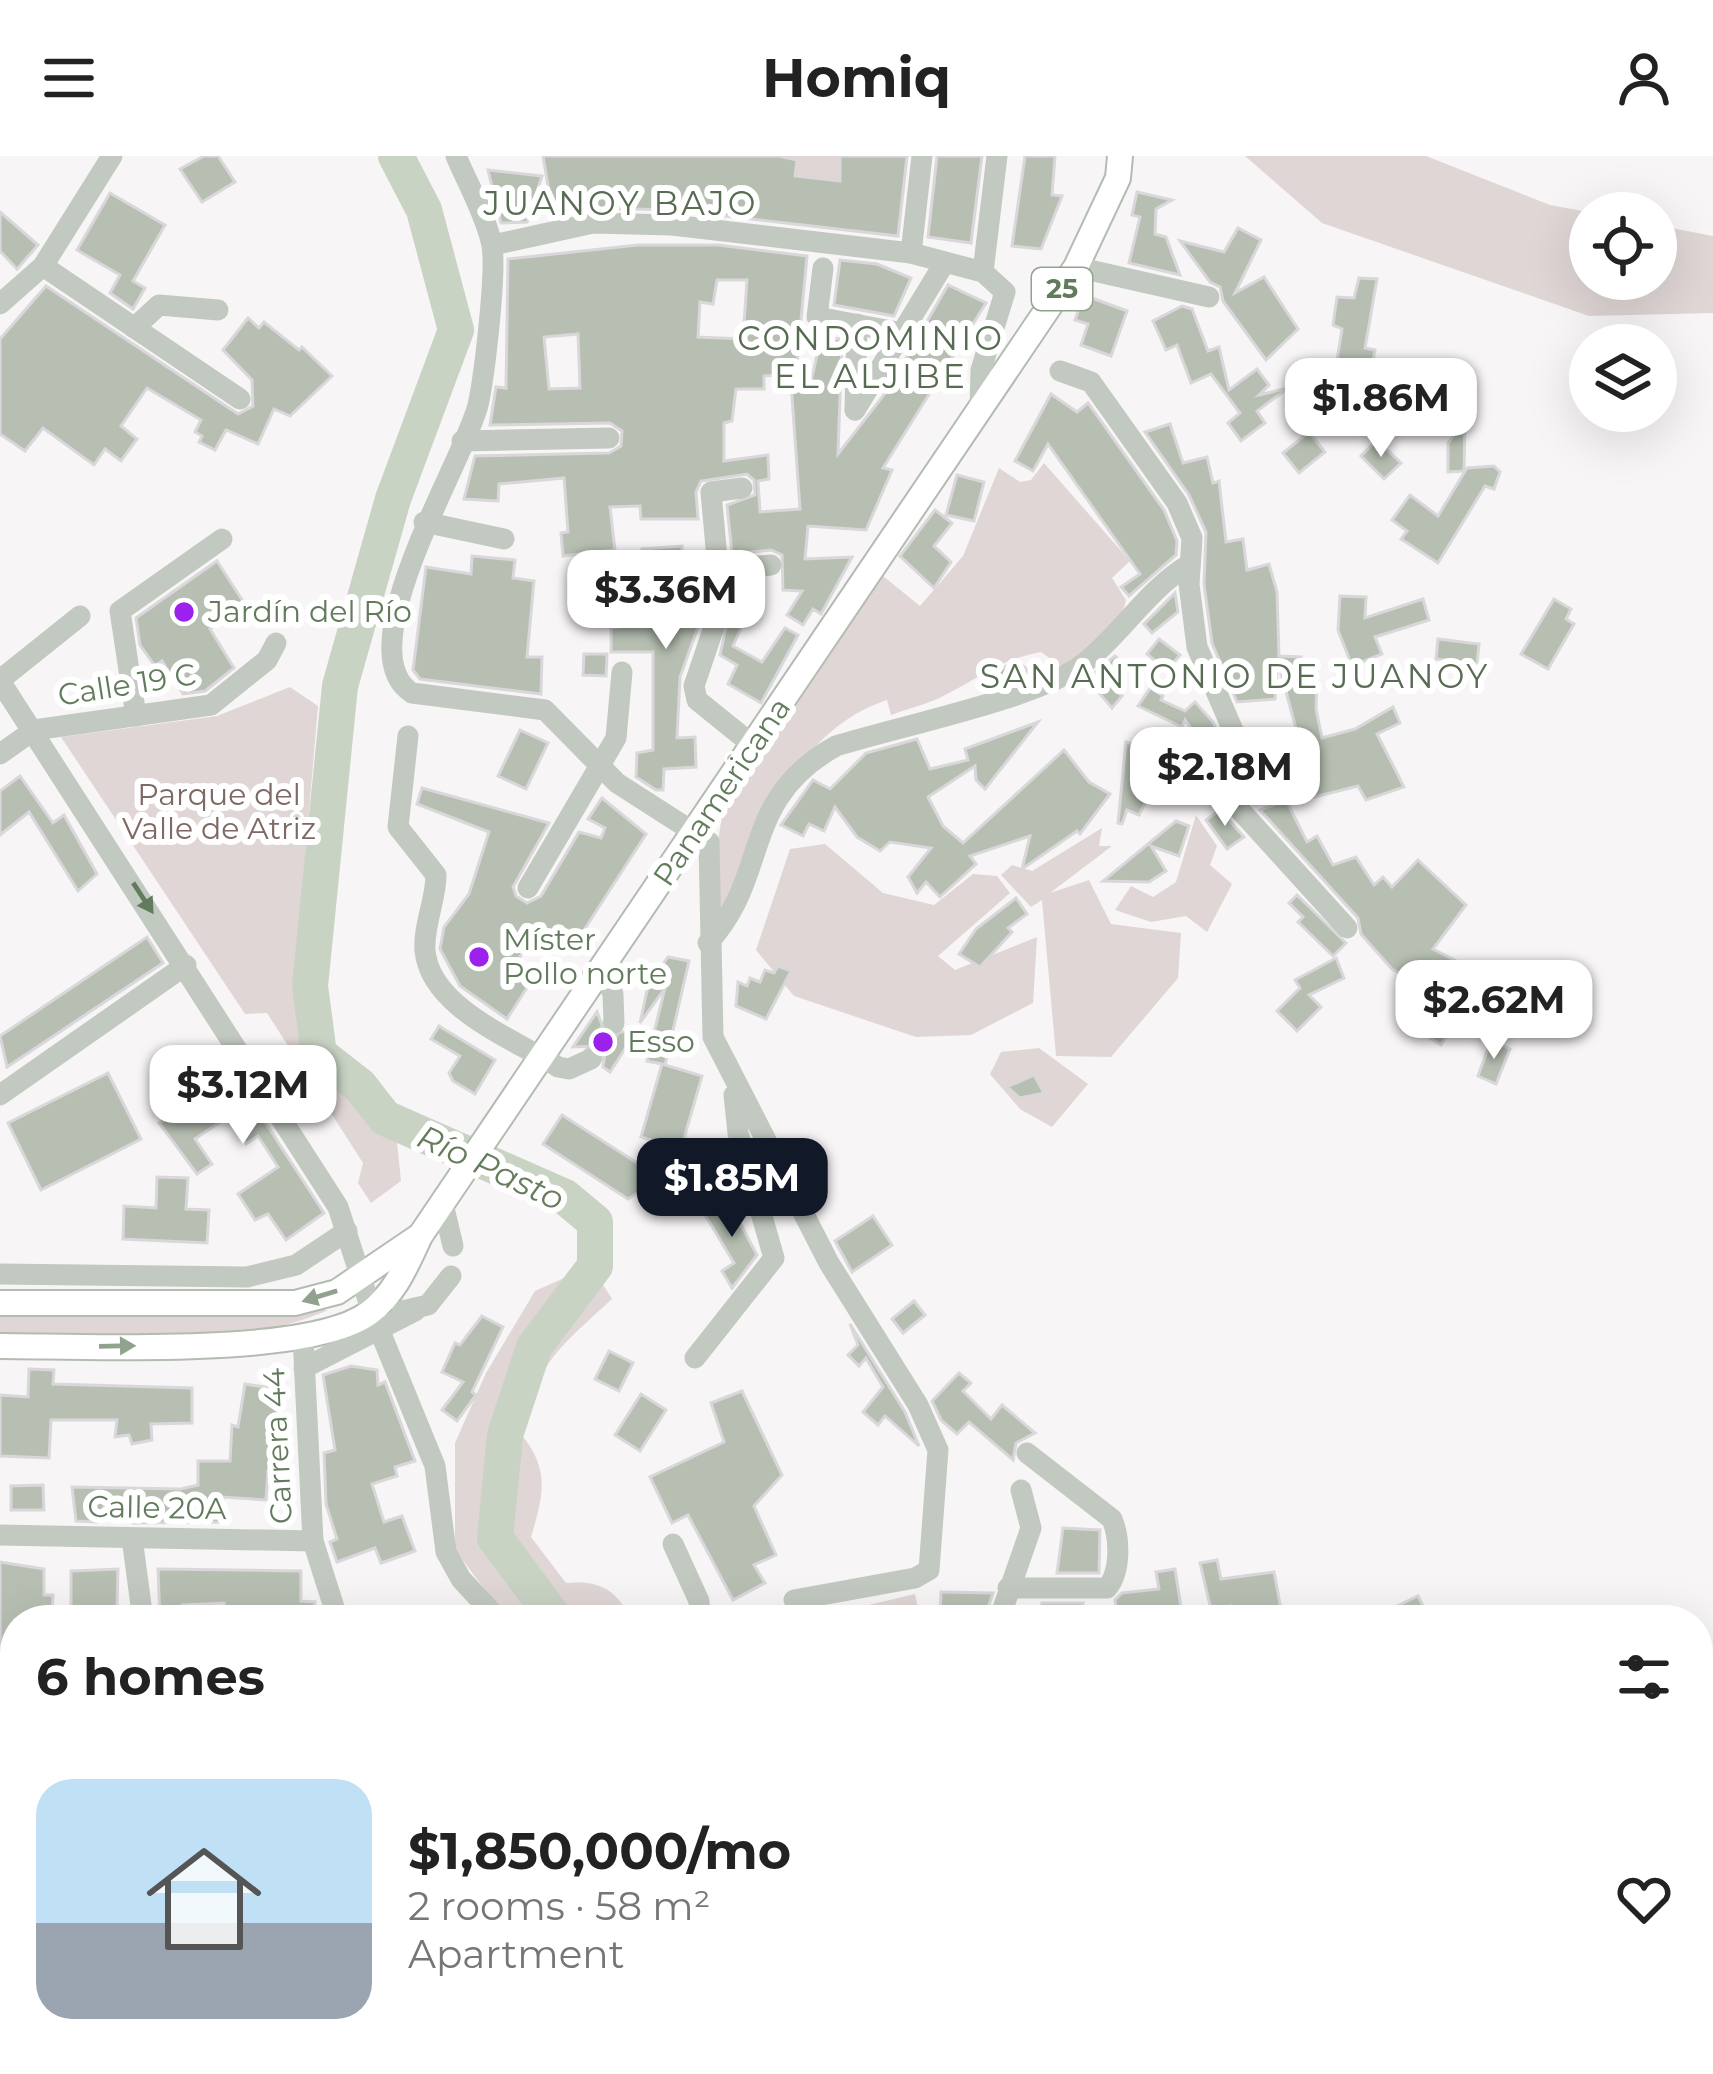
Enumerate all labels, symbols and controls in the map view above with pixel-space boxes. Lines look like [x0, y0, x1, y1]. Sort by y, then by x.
icon: menu [36, 45, 102, 111]
text: Homiq [762, 45, 951, 111]
icon: person [1611, 45, 1677, 111]
district label: JUANOY BAJO [482, 183, 759, 223]
map controls [1569, 192, 1677, 432]
button: locate [1569, 192, 1677, 300]
road number: 25 [1032, 268, 1092, 310]
district label: CONDOMINIO EL ALJIBE [737, 318, 1005, 396]
button: layers [1569, 324, 1677, 432]
pin: $1.86M [1283, 358, 1479, 460]
text: $1.86M [1312, 373, 1450, 421]
pin: $3.36M [568, 550, 764, 652]
text: $3.36M [594, 565, 738, 613]
place label: Jardín del Río [207, 593, 412, 630]
marker: Jardín del Río [171, 599, 197, 625]
street label: Calle 19 C [55, 655, 199, 714]
district label: SAN ANTONIO DE JUANOY [980, 656, 1490, 696]
street label: Panamericana [645, 691, 798, 893]
pin: $2.18M [1127, 727, 1323, 829]
text: $2.18M [1157, 742, 1293, 790]
park label: Parque del Valle de Atriz [122, 776, 316, 847]
one-way arrow [131, 882, 153, 915]
place label: Míster Pollo norte [503, 921, 667, 992]
marker: Míster Pollo norte [466, 944, 492, 970]
pin: $2.62M [1396, 960, 1592, 1062]
text: $2.62M [1422, 975, 1566, 1023]
place label: Esso [627, 1023, 695, 1060]
marker: Esso [590, 1029, 616, 1055]
pin: $3.12M [145, 1045, 341, 1147]
text: $3.12M [177, 1060, 309, 1108]
water label: Río Pasto [411, 1116, 571, 1218]
pin: $1.85M [634, 1138, 830, 1240]
text: $1.85M [664, 1153, 800, 1201]
one-way arrow [301, 1288, 338, 1306]
one-way arrow [99, 1336, 137, 1355]
street label: Carrera 44 [255, 1367, 300, 1525]
street label: Calle 20A [87, 1488, 227, 1527]
icon: filters [1611, 1644, 1677, 1710]
text: 6 homes [36, 1646, 265, 1708]
text: $1,850,000/mo [408, 1820, 791, 1882]
icon: home [132, 1827, 276, 1971]
icon: heart [1611, 1866, 1677, 1932]
text: 2 rooms · 58 m² [408, 1882, 710, 1930]
text: Apartment [408, 1930, 624, 1978]

